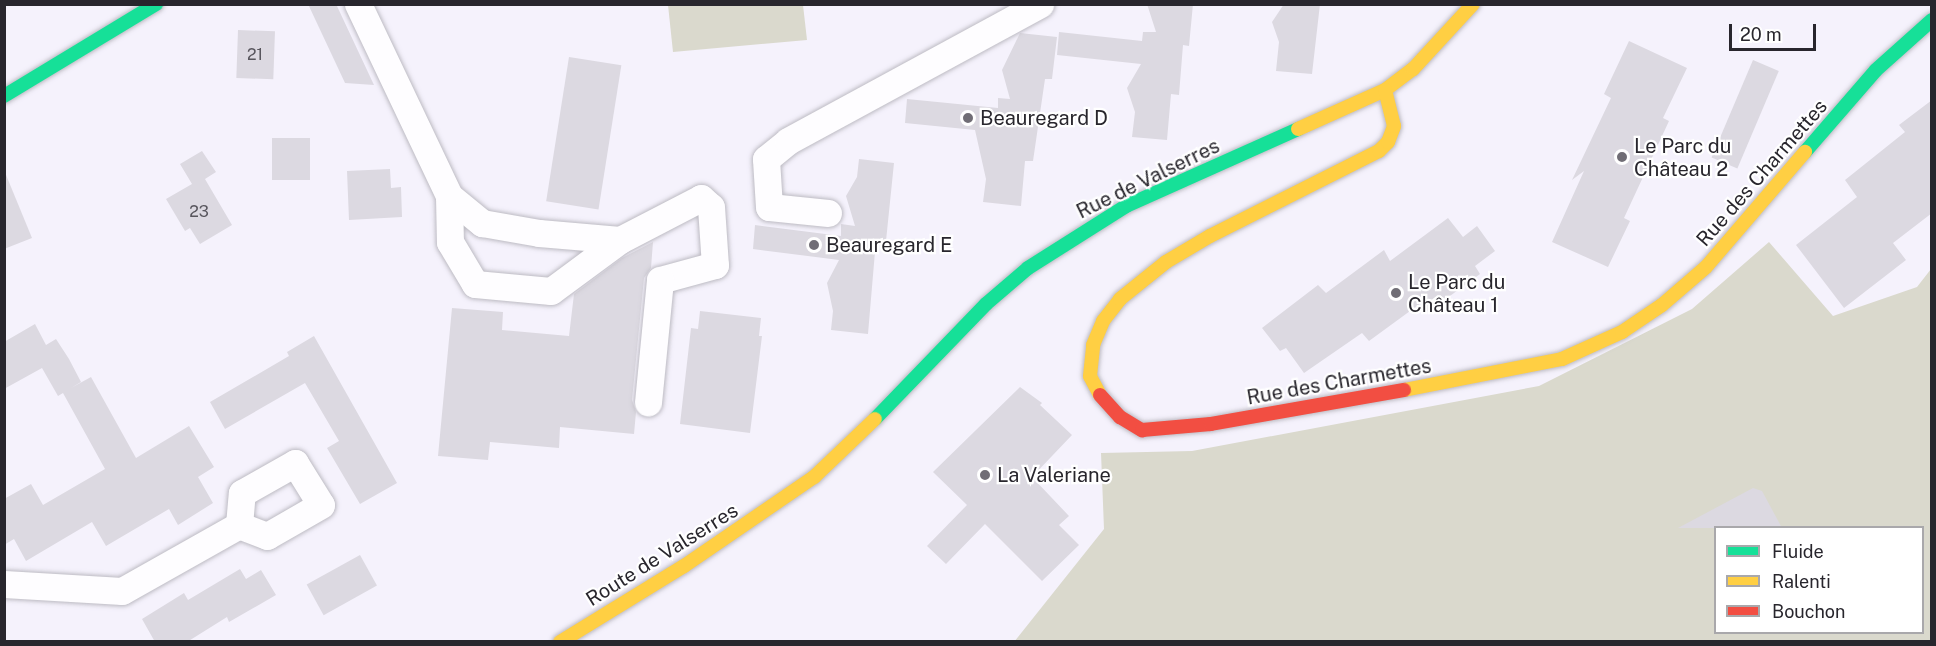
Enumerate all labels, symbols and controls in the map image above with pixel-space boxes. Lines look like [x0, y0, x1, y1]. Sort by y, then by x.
scale bar [1732, 12, 1819, 50]
text: 20 m [1740, 24, 1782, 45]
house number: 21 [247, 45, 263, 65]
street label: Rue des Charmettes [1691, 94, 1833, 252]
place label: Beauregard D [980, 106, 1108, 130]
marker: Beauregard D [961, 111, 975, 125]
street label: Rue de Valserres [1072, 134, 1224, 224]
place label: Le Parc du Château 2 [1634, 134, 1732, 181]
marker: Le Parc du Château 2 [1615, 150, 1629, 164]
house number: 23 [189, 202, 209, 222]
place label: Beauregard E [826, 233, 952, 257]
marker: Beauregard E [807, 238, 821, 252]
place label: Le Parc du Château 1 [1408, 270, 1506, 317]
marker: Le Parc du Château 1 [1389, 286, 1403, 300]
street label: Rue des Charmettes [1245, 354, 1433, 410]
place label: La Valeriane [997, 463, 1111, 487]
marker: La Valeriane [978, 468, 992, 482]
street label: Route de Valserres [581, 498, 743, 612]
legend [1714, 526, 1924, 634]
text: Fluide [1772, 541, 1824, 562]
text: Ralenti [1772, 571, 1831, 592]
text: Bouchon [1772, 601, 1845, 622]

